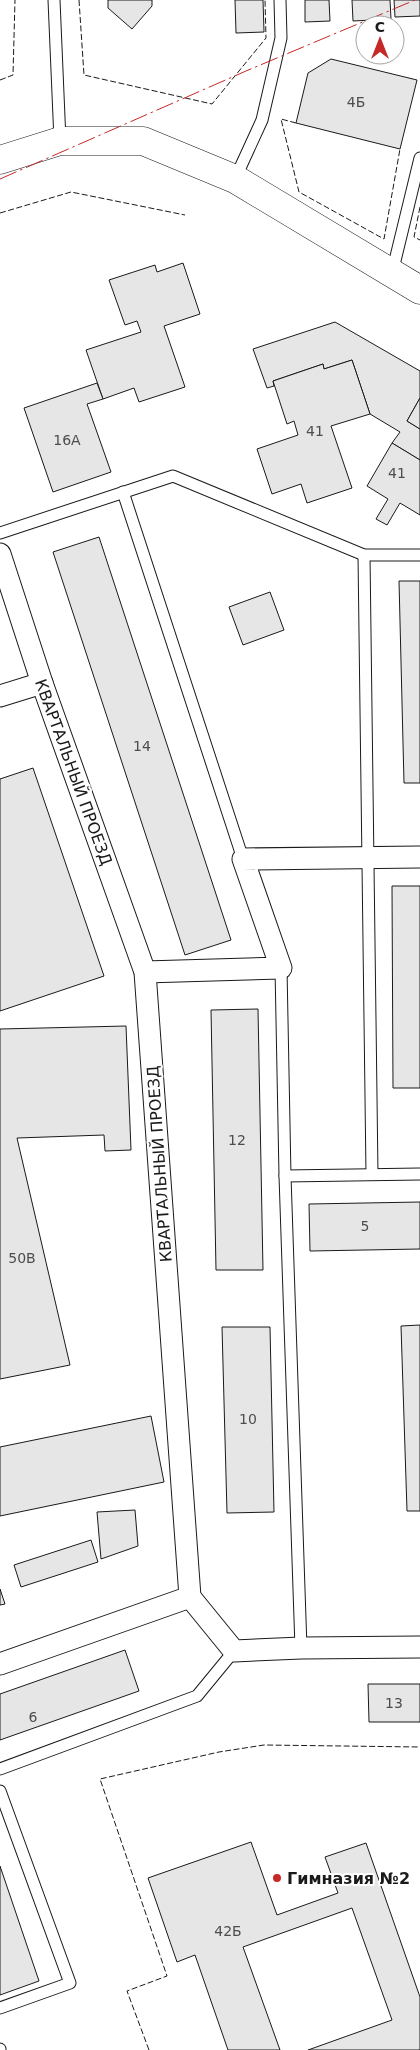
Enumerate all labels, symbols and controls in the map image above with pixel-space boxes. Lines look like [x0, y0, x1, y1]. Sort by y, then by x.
north arrow [355, 15, 405, 65]
text: С [375, 19, 385, 35]
house number: 4Б [347, 94, 365, 110]
house number: 41 [306, 423, 324, 439]
house number: 16А [53, 432, 81, 448]
house number: 41 [388, 465, 406, 481]
street label: КВАРТАЛЬНЫЙ ПРОЕЗД [31, 676, 116, 868]
house number: 14 [133, 738, 151, 754]
street label: КВАРТАЛЬНЫЙ ПРОЕЗД [143, 1065, 176, 1263]
house number: 12 [228, 1132, 246, 1148]
house number: 5 [361, 1218, 369, 1234]
house number: 50В [8, 1250, 36, 1266]
house number: 10 [239, 1411, 257, 1427]
house number: 13 [385, 1695, 403, 1711]
house number: 6 [29, 1709, 38, 1725]
place label: Гимназия №2 [287, 1869, 410, 1888]
marker: Гимназия №2 [271, 1872, 283, 1884]
house number: 42Б [214, 1923, 242, 1939]

